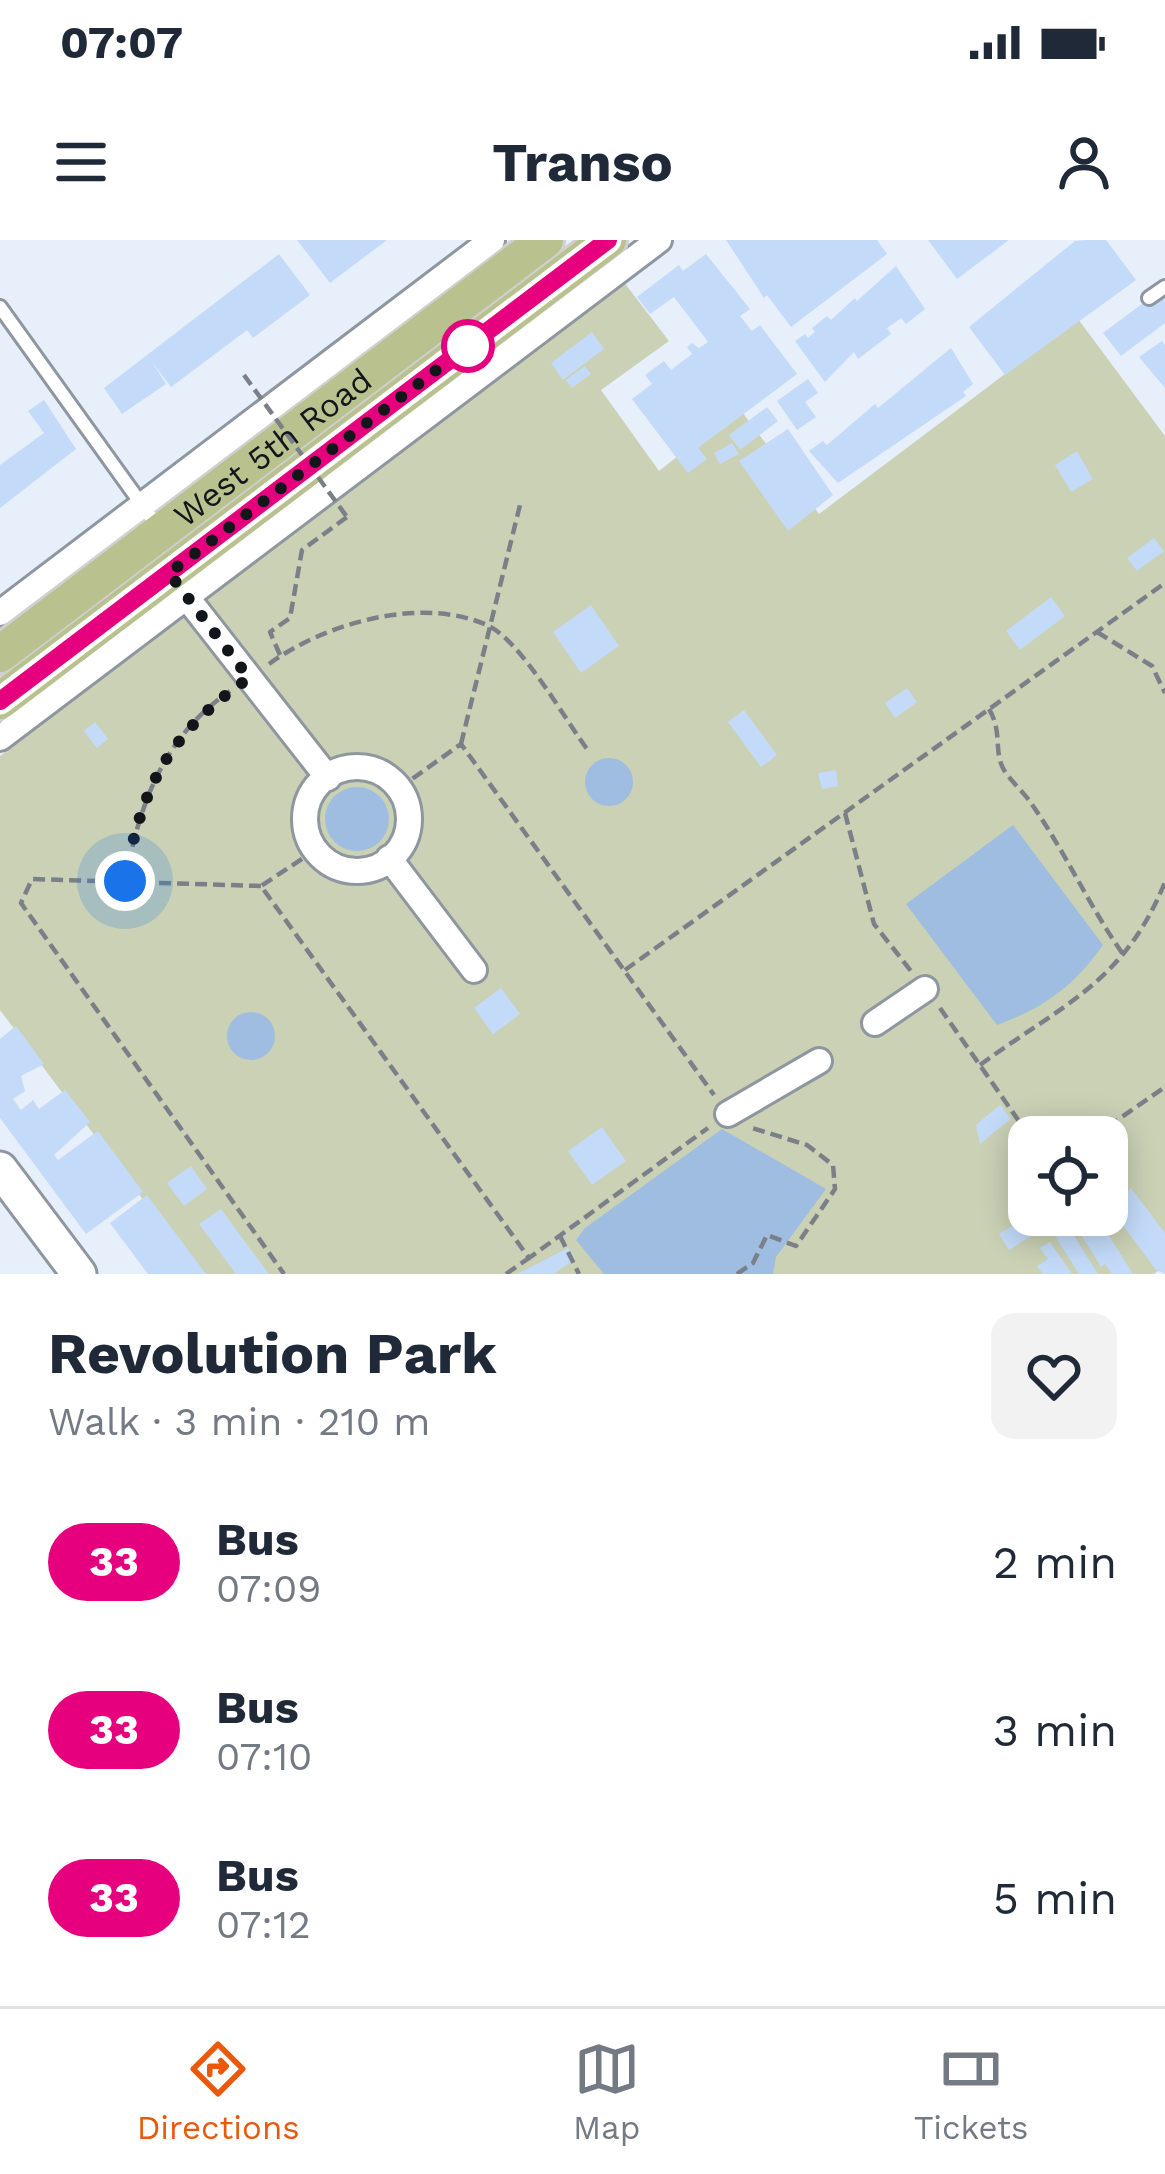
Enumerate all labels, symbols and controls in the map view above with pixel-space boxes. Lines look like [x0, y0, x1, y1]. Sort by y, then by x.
text: 07:07 [60, 16, 183, 69]
icon: menu [48, 129, 114, 195]
icon: person [1051, 129, 1117, 195]
text: Transo [492, 131, 673, 194]
unlabelled marker [443, 321, 493, 371]
street label: West 5th Road [166, 360, 379, 535]
your location [95, 851, 155, 911]
map controls [1008, 1116, 1128, 1236]
button: locate [1008, 1116, 1128, 1236]
button: heart [991, 1313, 1117, 1439]
text: Revolution Park [48, 1320, 497, 1387]
text: Walk · 3 min · 210 m [48, 1399, 430, 1444]
text: Bus [216, 1513, 299, 1566]
text: 2 min [993, 1536, 1117, 1589]
text: 33 [89, 1537, 139, 1586]
text: 07:09 [216, 1566, 321, 1611]
text: Bus [216, 1681, 299, 1734]
text: 3 min [993, 1704, 1117, 1757]
text: 33 [89, 1705, 139, 1754]
text: 07:10 [216, 1734, 312, 1779]
text: Bus [216, 1849, 299, 1902]
text: 5 min [993, 1872, 1117, 1925]
text: 33 [89, 1873, 139, 1922]
text: 07:12 [216, 1902, 311, 1947]
tab: Directions [137, 2036, 300, 2147]
tab: Map [573, 2036, 640, 2147]
tab: Tickets [914, 2036, 1028, 2147]

